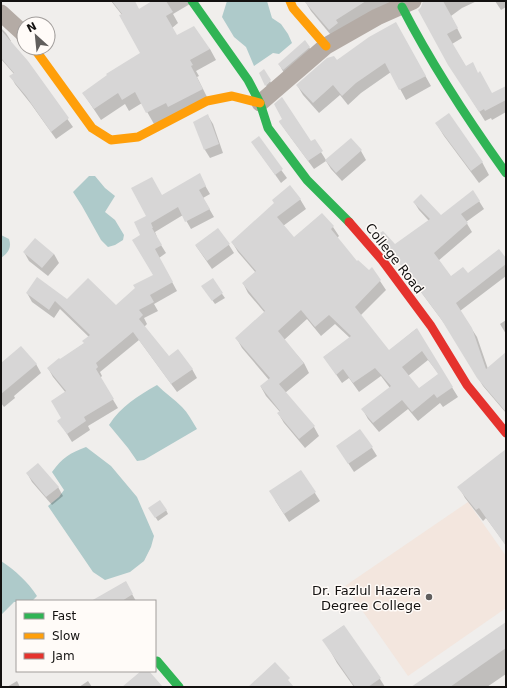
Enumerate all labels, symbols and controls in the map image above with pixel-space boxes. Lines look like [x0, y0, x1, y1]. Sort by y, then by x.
north arrow [16, 16, 56, 56]
text: N [25, 20, 39, 35]
street label: College Road [362, 220, 427, 297]
place label: Dr. Fazlul Hazera Degree College [312, 583, 421, 613]
marker: Dr. Fazlul Hazera Degree College [424, 592, 434, 602]
legend [16, 600, 156, 672]
text: Fast [52, 609, 76, 623]
text: Slow [52, 629, 80, 643]
text: Jam [51, 649, 75, 663]

